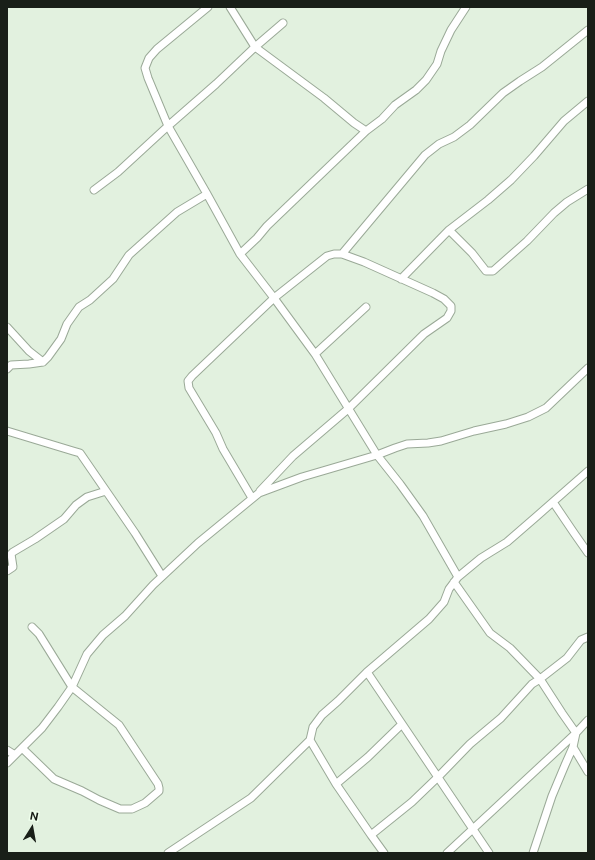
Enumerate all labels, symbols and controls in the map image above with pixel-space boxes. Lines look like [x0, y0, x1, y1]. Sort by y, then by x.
north arrow [12, 808, 52, 848]
text: N [29, 810, 40, 823]

